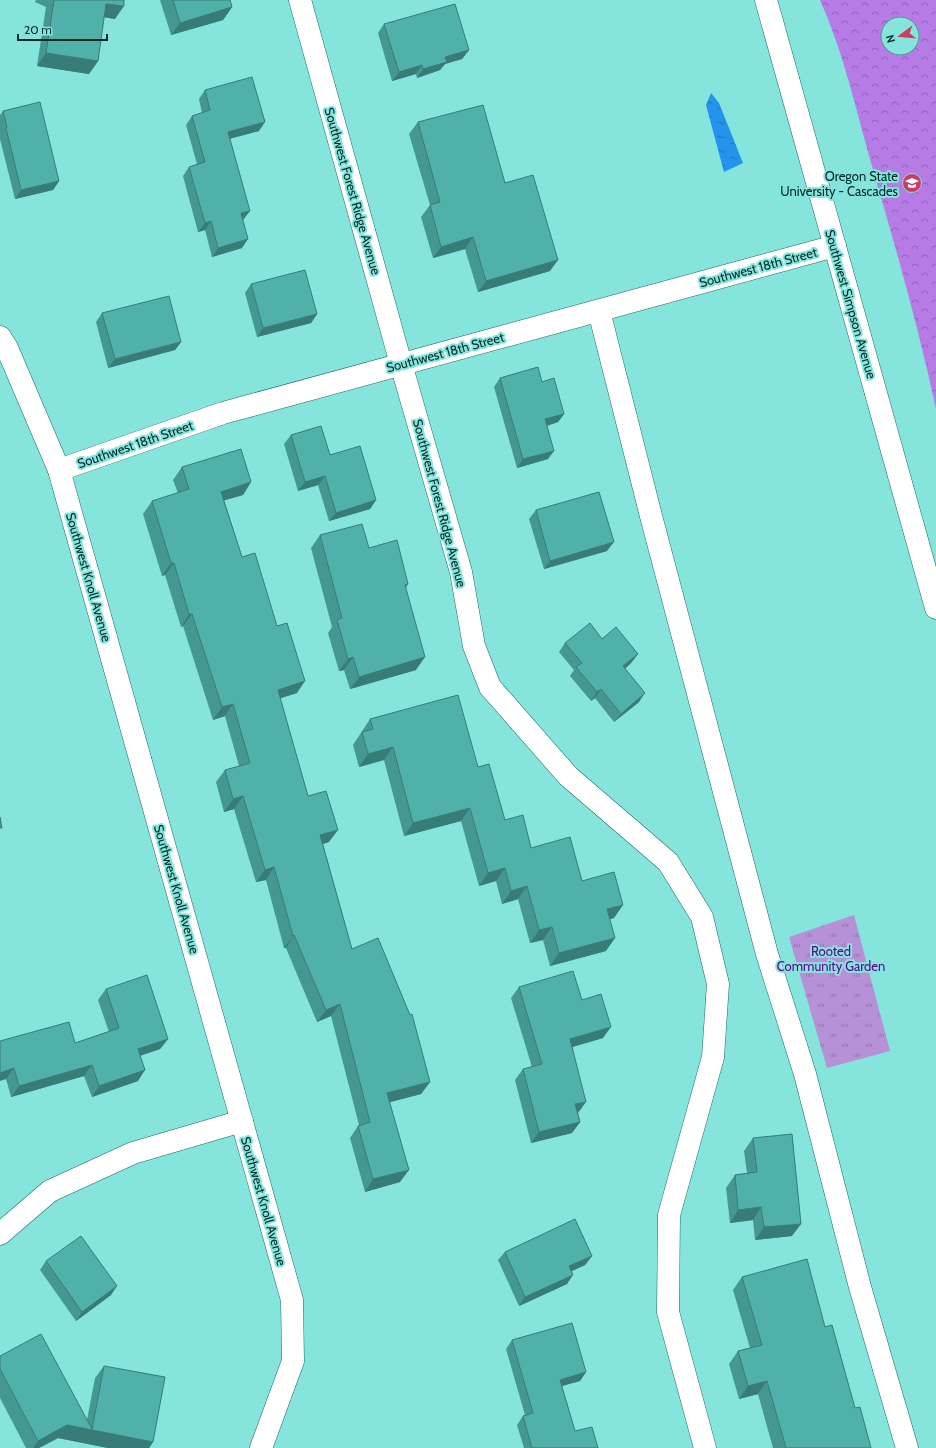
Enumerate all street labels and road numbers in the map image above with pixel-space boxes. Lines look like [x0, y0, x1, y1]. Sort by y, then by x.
street label: Southwest Forest Ridge Avenue [321, 106, 385, 277]
street label: Southwest Simpson Avenue [822, 228, 880, 381]
street label: Southwest 18th Street [697, 243, 819, 290]
street label: Southwest 18th Street [384, 328, 506, 375]
street label: Southwest 18th Street [75, 416, 196, 471]
street label: Southwest Forest Ridge Avenue [410, 417, 470, 589]
street label: Southwest Knoll Avenue [63, 511, 115, 644]
street label: Southwest Knoll Avenue [151, 823, 203, 956]
street label: Southwest Knoll Avenue [238, 1135, 290, 1268]

